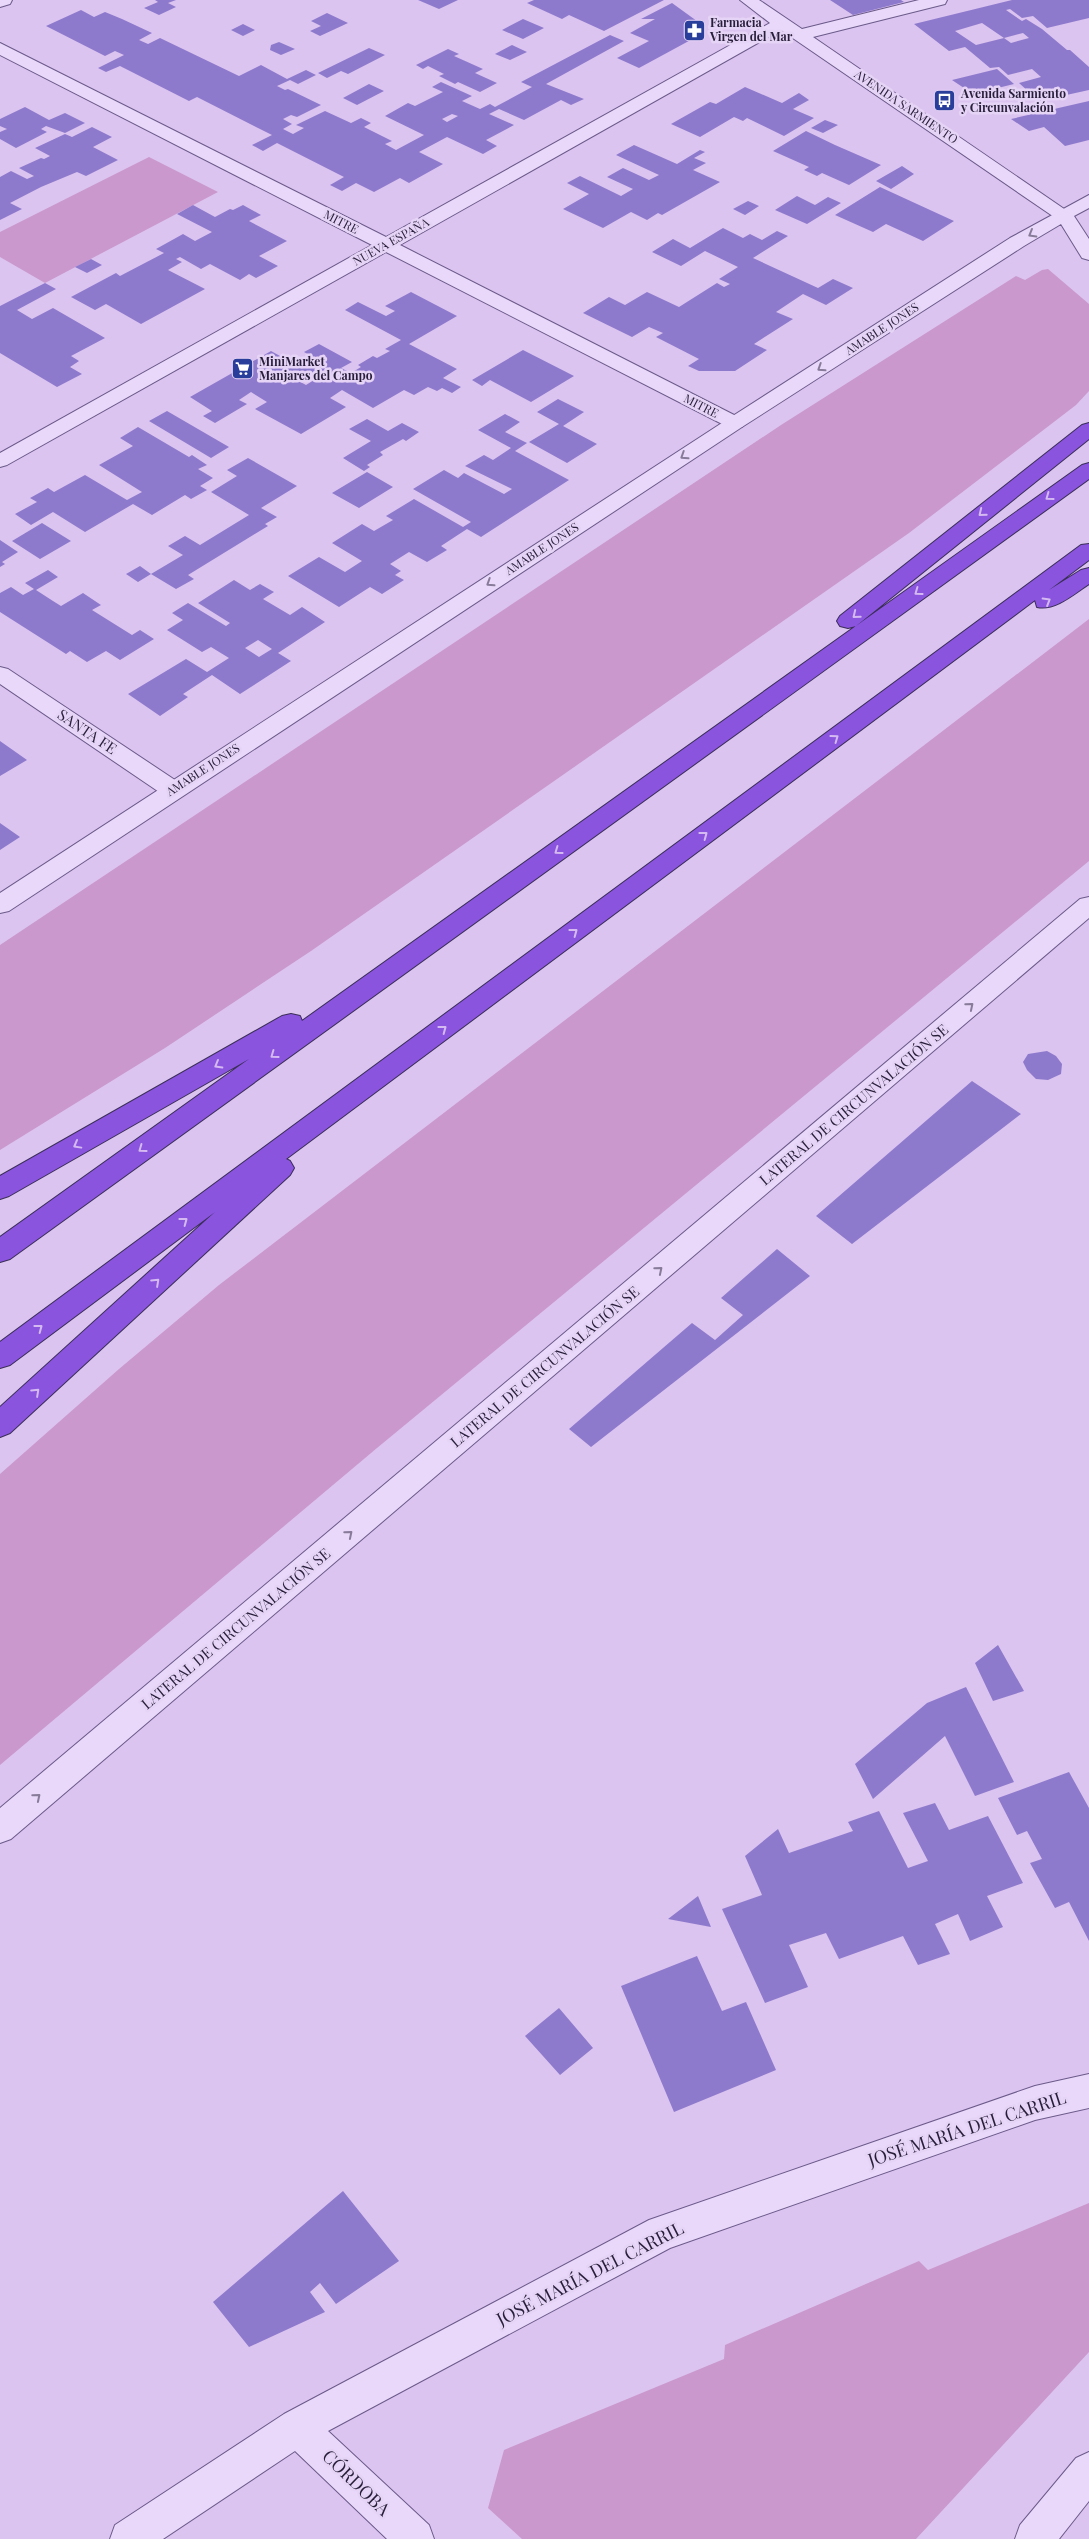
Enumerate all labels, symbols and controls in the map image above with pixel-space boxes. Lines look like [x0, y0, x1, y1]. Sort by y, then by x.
place label: Farmacia Virgen del Mar [709, 14, 793, 44]
pharmacy icon: Farmacia Virgen del Mar [682, 18, 706, 42]
street label: AVENIDA SARMIENTO [851, 65, 961, 147]
place label: Avenida Sarmiento y Circunvalación [960, 85, 1066, 115]
bus stop icon: Avenida Sarmiento y Circunvalación [933, 89, 957, 113]
street label: MITRE [321, 206, 362, 237]
street label: NUEVA ESPAÑA [350, 213, 432, 269]
one-way arrow [1028, 227, 1037, 237]
street label: AMABLE JONES [841, 298, 921, 358]
place label: MiniMarket Manjares del Campo [259, 353, 373, 383]
supermarket icon: MiniMarket Manjares del Campo [231, 357, 255, 381]
one-way arrow [817, 362, 827, 371]
street label: MITRE [681, 390, 722, 421]
one-way arrow [681, 450, 690, 459]
one-way arrow [1046, 491, 1055, 500]
one-way arrow [979, 508, 988, 517]
street label: AMABLE JONES [501, 518, 581, 578]
one-way arrow [486, 577, 495, 586]
one-way arrow [914, 586, 924, 595]
one-way arrow [1042, 598, 1051, 607]
one-way arrow [852, 610, 861, 619]
street label: SANTA FE [54, 704, 121, 758]
one-way arrow [829, 735, 839, 744]
street label: AMABLE JONES [162, 739, 242, 799]
one-way arrow [698, 832, 707, 840]
one-way arrow [555, 845, 564, 854]
one-way arrow [568, 929, 577, 937]
one-way arrow [964, 1004, 973, 1012]
street label: LATERAL DE CIRCUNVALACIÓN SE [755, 1019, 952, 1189]
one-way arrow [437, 1026, 446, 1034]
one-way arrow [270, 1049, 280, 1058]
one-way arrow [214, 1059, 223, 1069]
one-way arrow [73, 1139, 82, 1149]
one-way arrow [139, 1144, 148, 1152]
one-way arrow [178, 1218, 188, 1227]
one-way arrow [654, 1267, 663, 1276]
one-way arrow [150, 1279, 159, 1288]
street label: LATERAL DE CIRCUNVALACIÓN SE [446, 1281, 643, 1451]
one-way arrow [33, 1325, 43, 1334]
one-way arrow [30, 1389, 39, 1398]
one-way arrow [343, 1530, 352, 1539]
street label: LATERAL DE CIRCUNVALACIÓN SE [137, 1543, 334, 1713]
one-way arrow [32, 1793, 41, 1802]
street label: JOSÉ MARÍA DEL CARRIL [864, 2085, 1069, 2172]
street label: JOSÉ MARÍA DEL CARRIL [491, 2215, 687, 2331]
street label: CÓRDOBA [317, 2444, 396, 2521]

